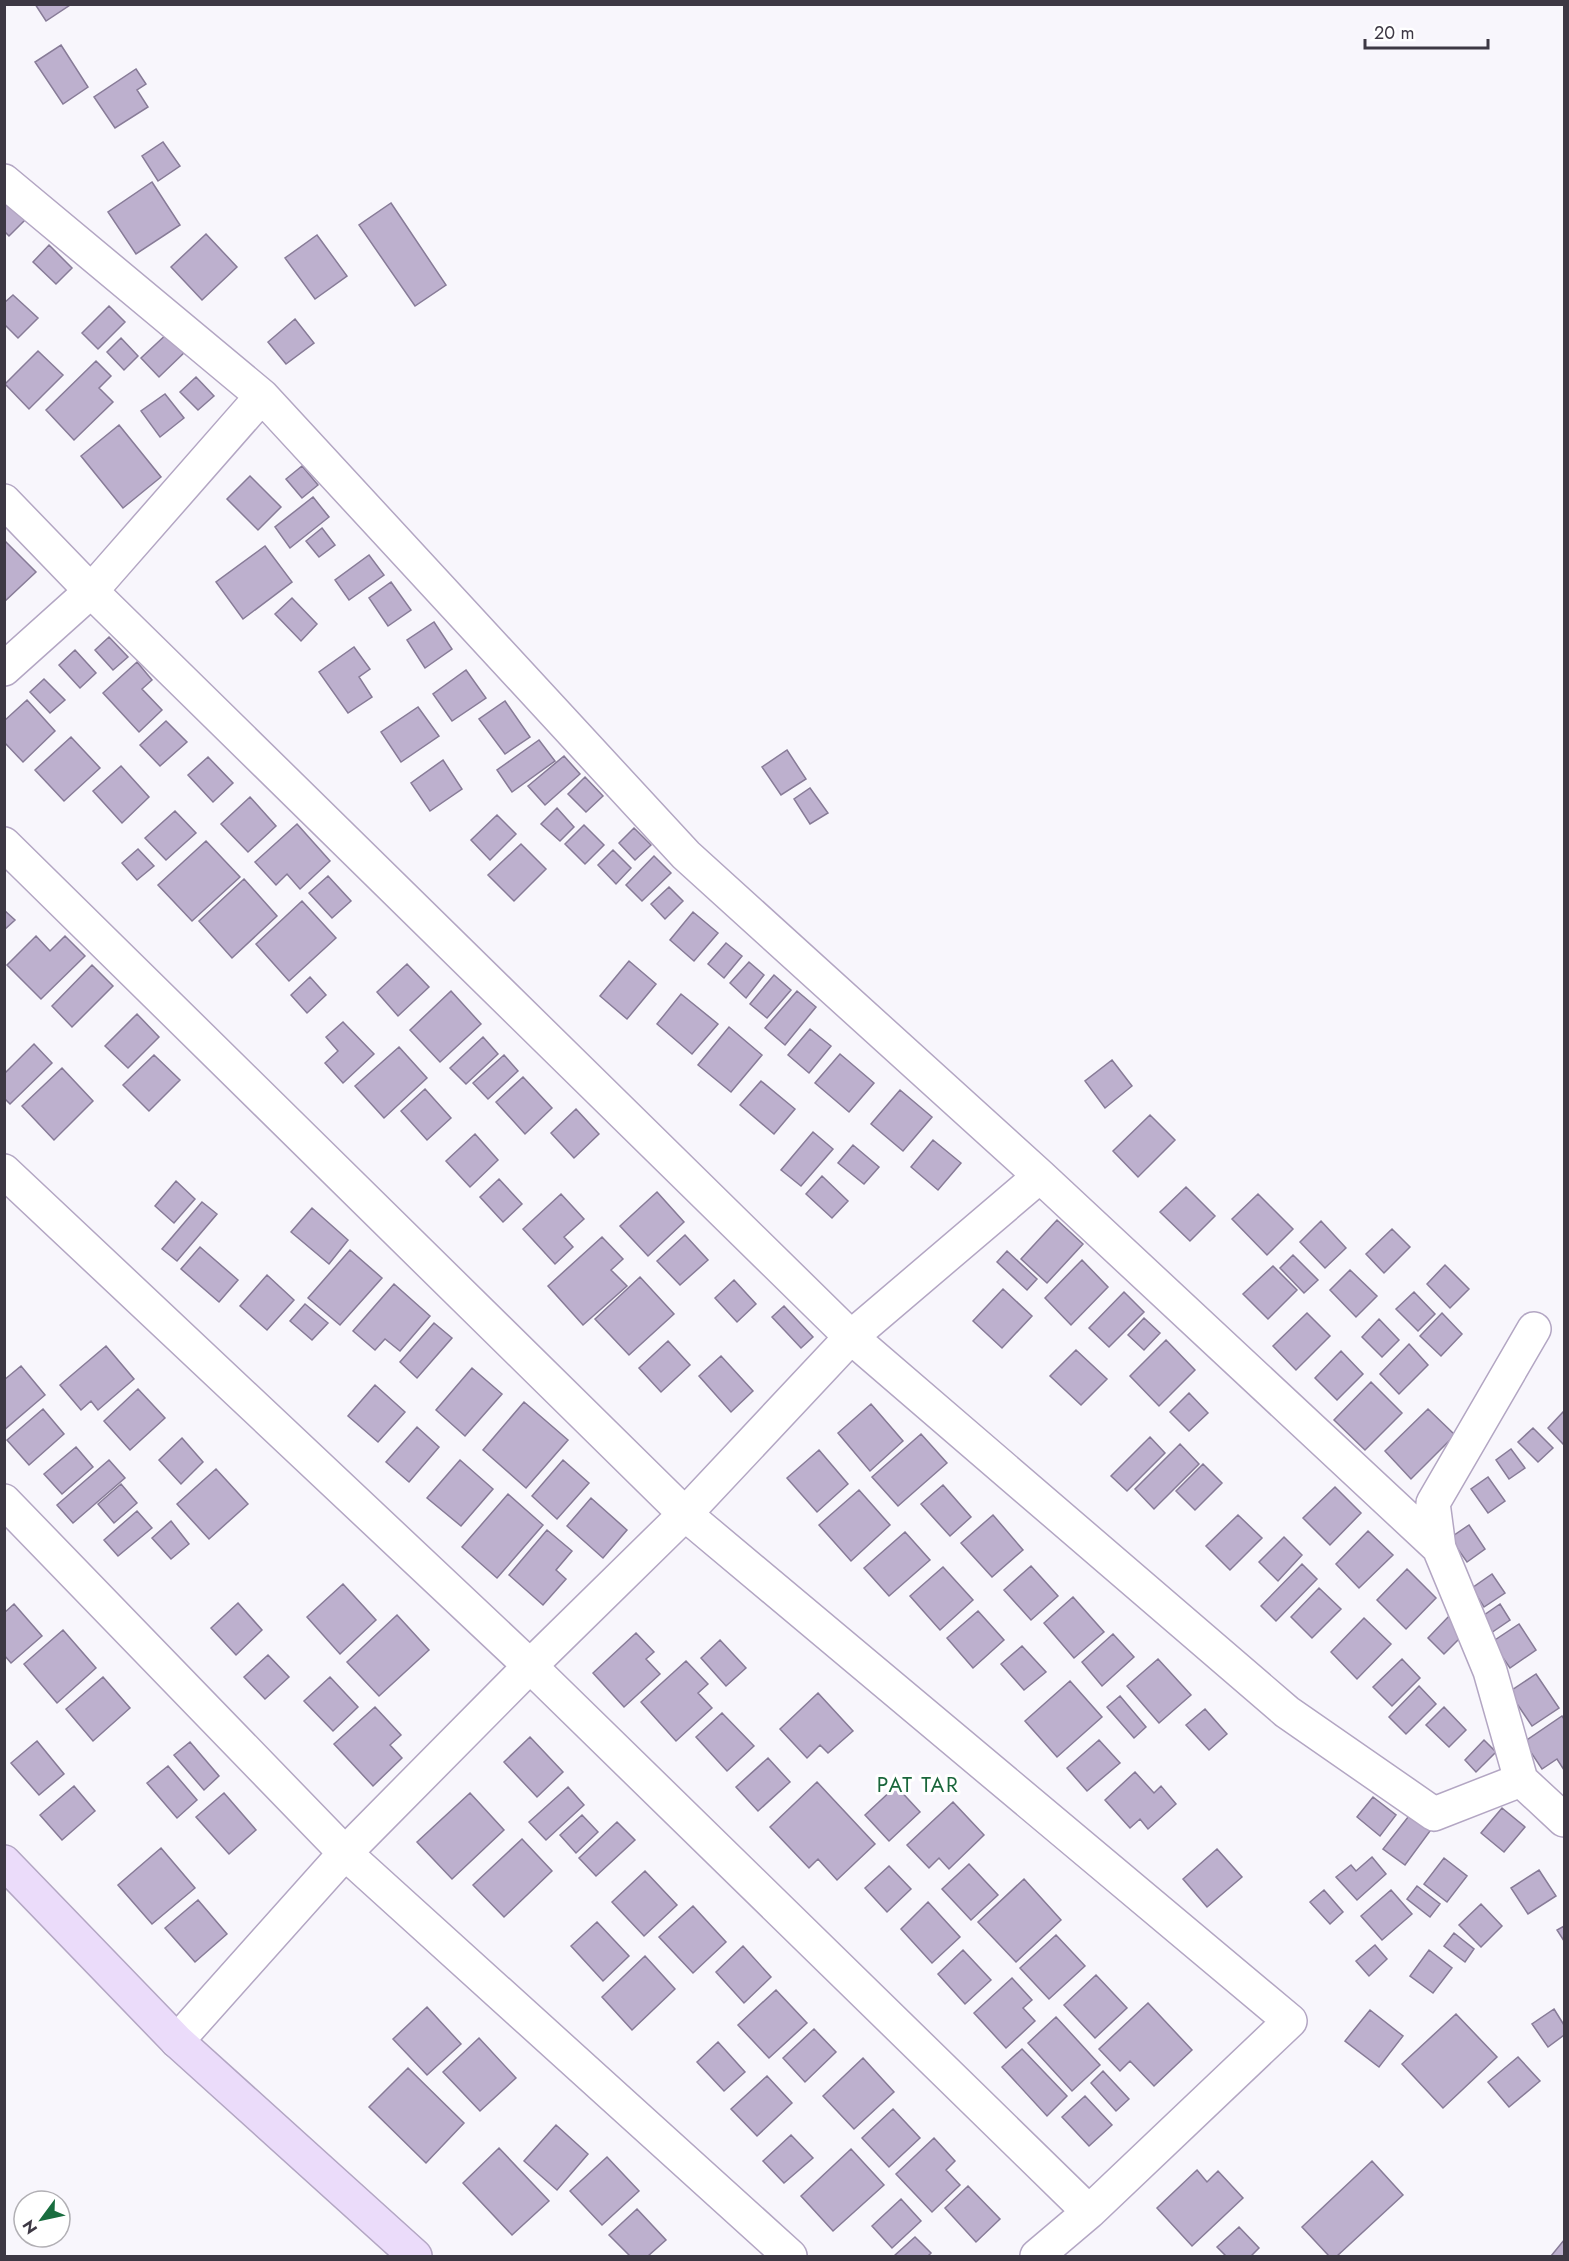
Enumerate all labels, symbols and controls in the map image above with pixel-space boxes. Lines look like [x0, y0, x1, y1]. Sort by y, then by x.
scale bar [1365, 12, 1488, 50]
text: 20 m [1374, 20, 1414, 46]
district label: PAT TAR [877, 1770, 959, 1800]
north arrow [12, 2189, 72, 2249]
text: N [17, 2215, 43, 2238]

